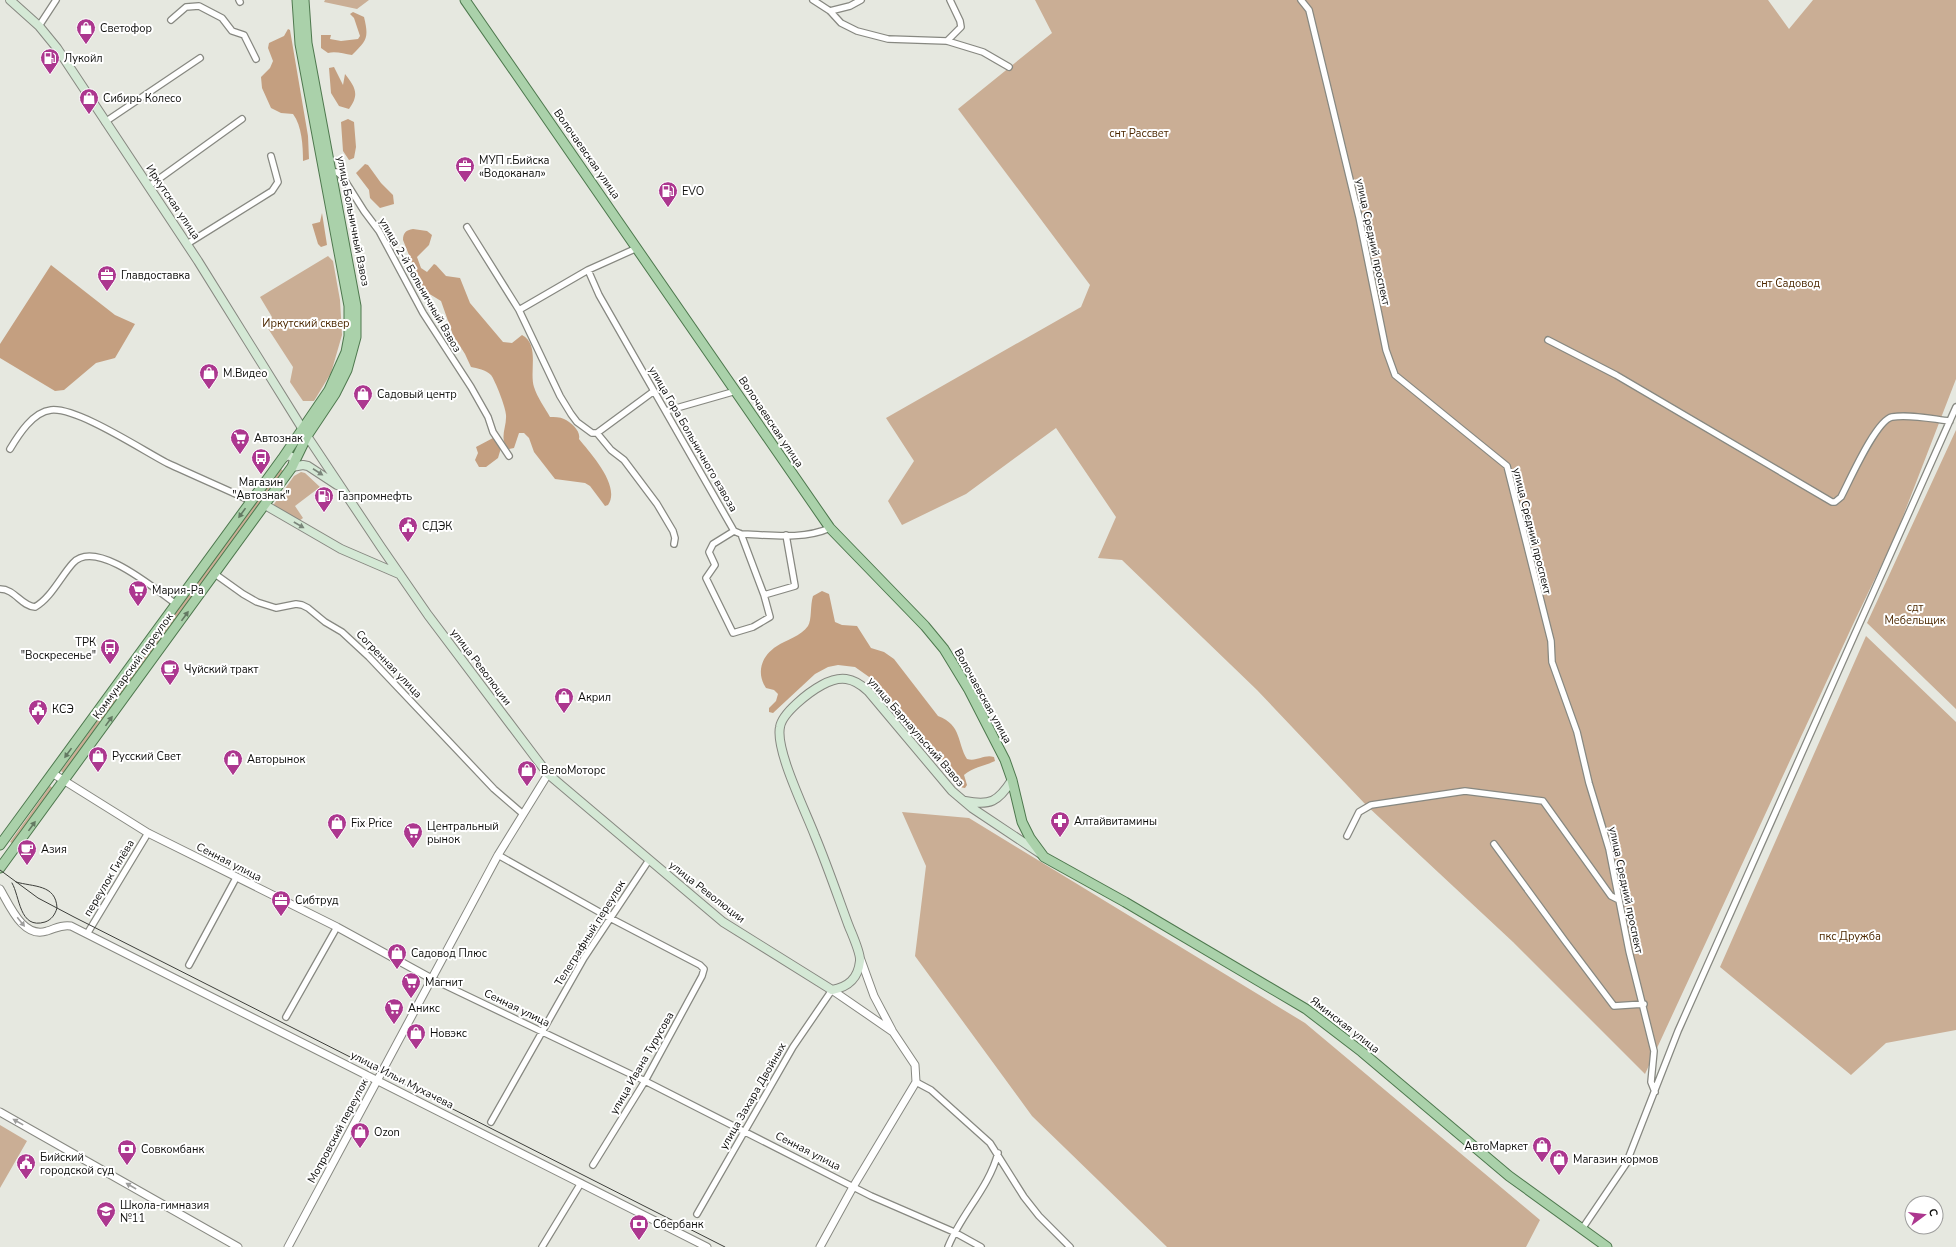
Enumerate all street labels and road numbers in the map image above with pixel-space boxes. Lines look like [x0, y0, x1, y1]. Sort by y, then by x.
street label: Волочаевская улица [550, 106, 624, 202]
street label: улица Больничный Взвоз [333, 155, 373, 287]
street label: Иркутская улица [142, 162, 204, 243]
street label: улица Средний проспект [1352, 177, 1394, 307]
street label: улица 2-й Больничный Взвоз [375, 215, 465, 355]
street label: улица Гора Больничного взвоза [645, 363, 741, 515]
street label: Волочаевская улица [735, 374, 807, 470]
street label: улица Средний проспект [1509, 466, 1555, 596]
street label: Коммунарский переулок [89, 610, 177, 722]
street label: улица Революции [447, 626, 515, 708]
street label: Согренная улица [353, 627, 425, 701]
street label: Волочаевская улица [951, 646, 1015, 746]
street label: улица Барнаульский Взвоз [864, 674, 968, 790]
street label: улица Средний проспект [1605, 825, 1647, 955]
street label: переулок Гилёва [80, 837, 138, 919]
street label: Сенная улица [194, 839, 264, 885]
street label: улица Революции [666, 858, 748, 926]
street label: Телеграфный переулок [551, 877, 629, 989]
street label: Сенная улица [482, 986, 552, 1030]
street label: Яминская улица [1307, 993, 1383, 1057]
street label: улица Ивана Турусова [607, 1009, 678, 1117]
street label: улица Захара Двойных [716, 1040, 790, 1152]
street label: улица Ильи Мухачева [348, 1047, 456, 1113]
street label: Мопровский переулок [304, 1076, 372, 1186]
street label: Сенная улица [773, 1128, 843, 1174]

